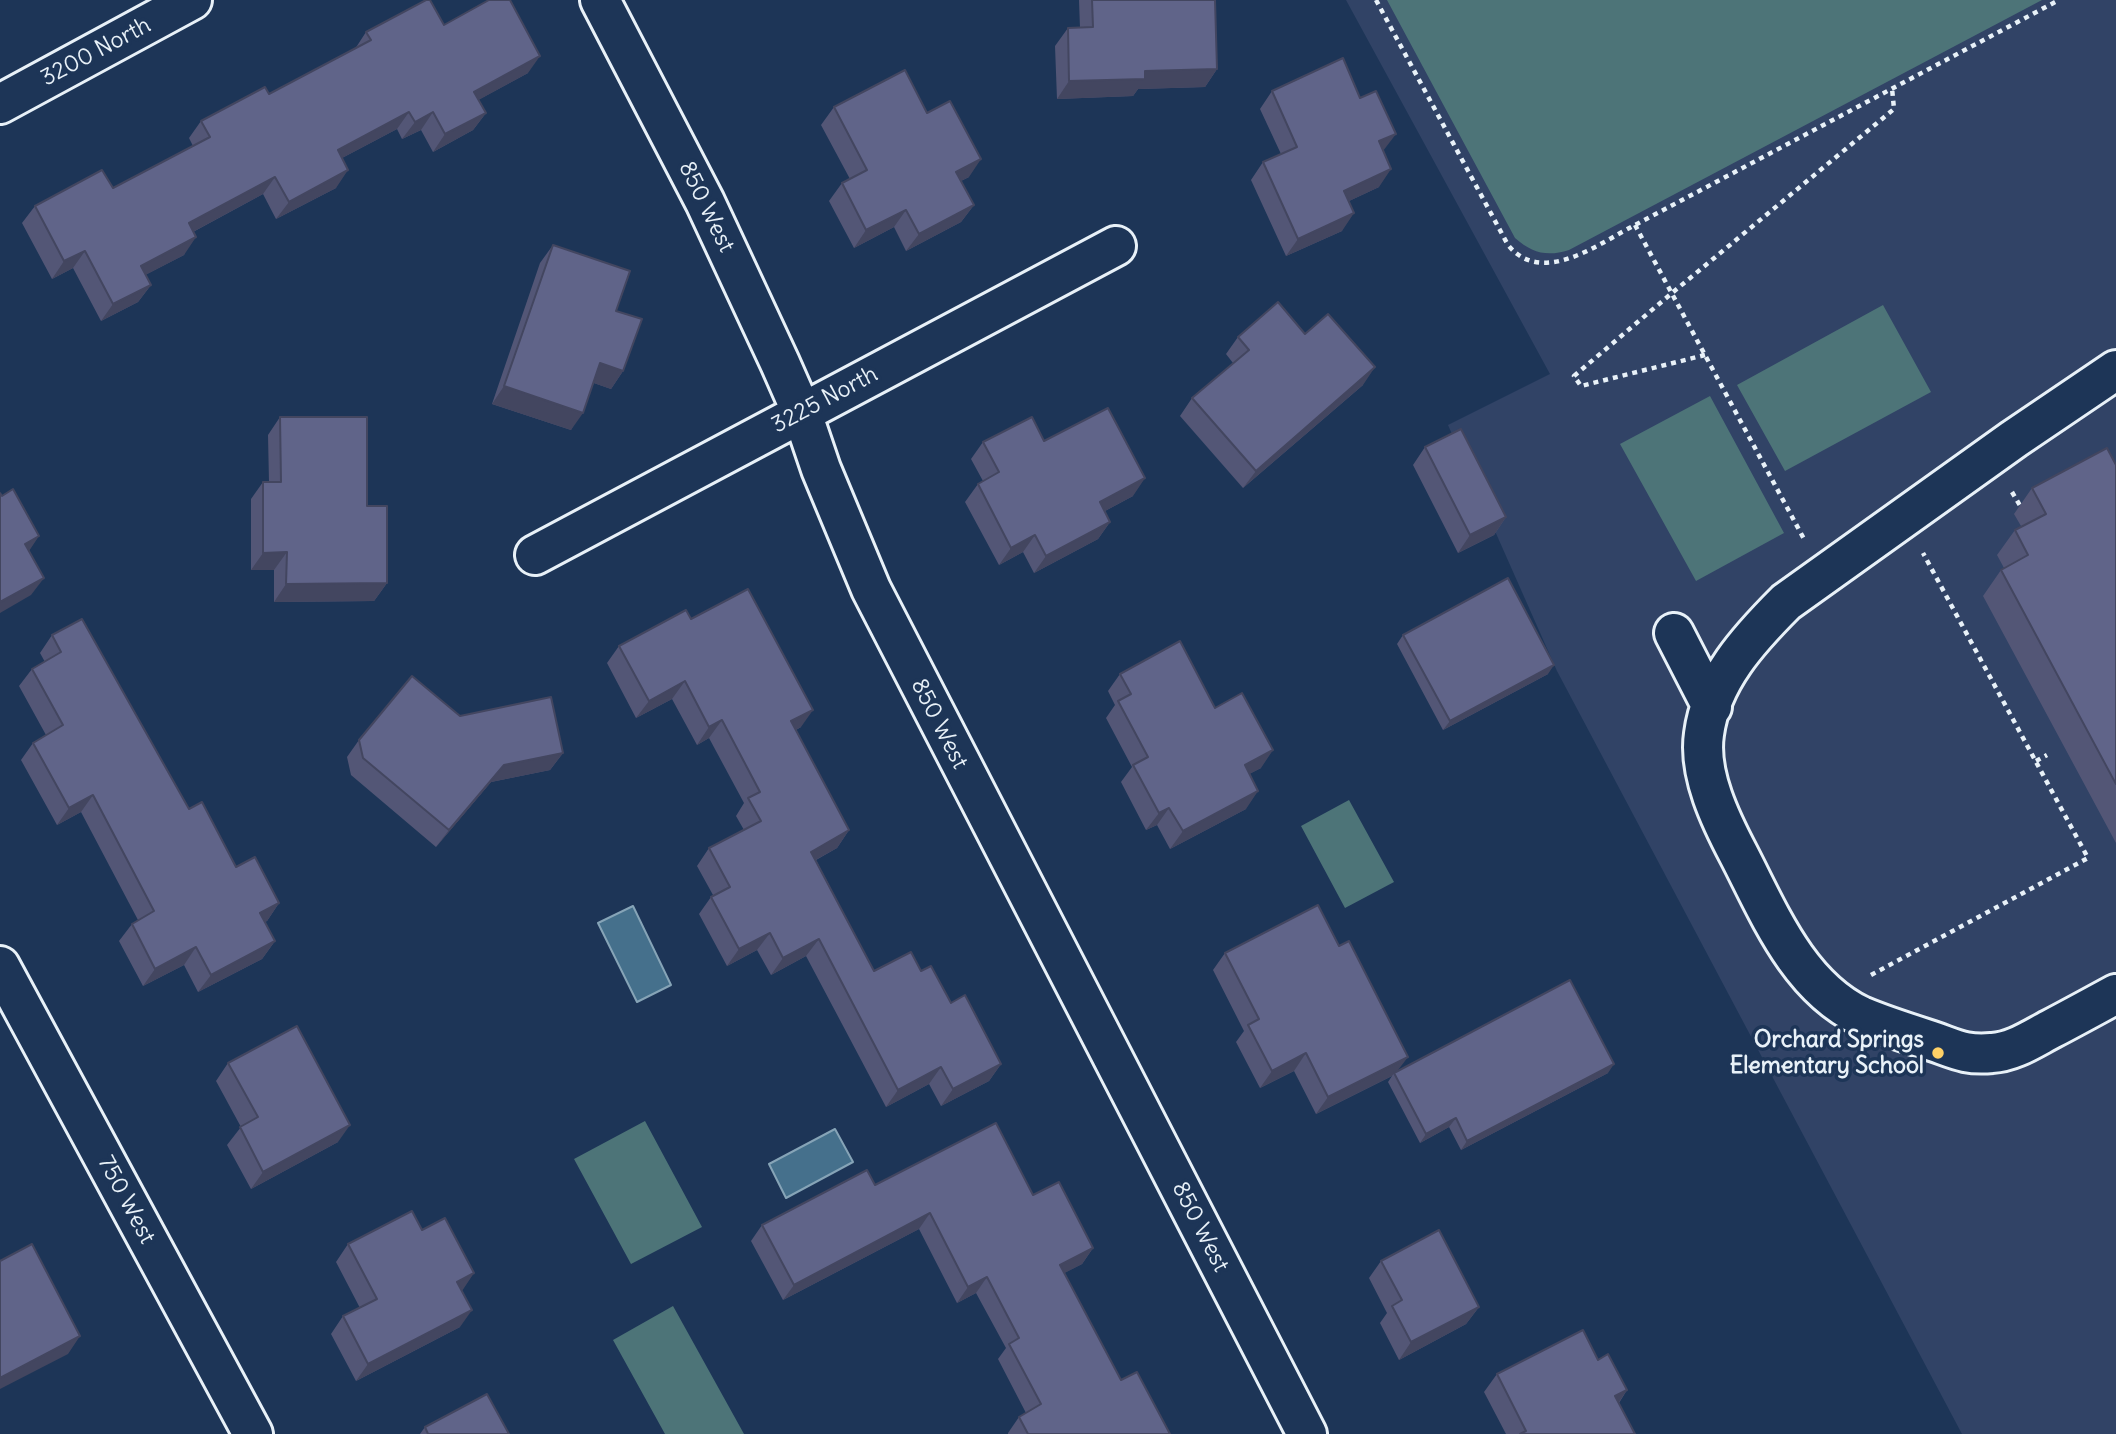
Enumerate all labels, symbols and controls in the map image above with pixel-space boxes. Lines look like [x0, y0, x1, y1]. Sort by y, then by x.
street label: 3200 North [36, 12, 156, 92]
street label: 850 West [672, 157, 740, 257]
street label: 3225 North [767, 361, 883, 439]
street label: 850 West [905, 674, 973, 774]
place label: Orchard Springs Elementary School [1730, 1026, 1924, 1080]
marker: Orchard Springs Elementary School [1930, 1045, 1946, 1061]
street label: 750 West [91, 1151, 161, 1249]
street label: 850 West [1166, 1177, 1234, 1277]

